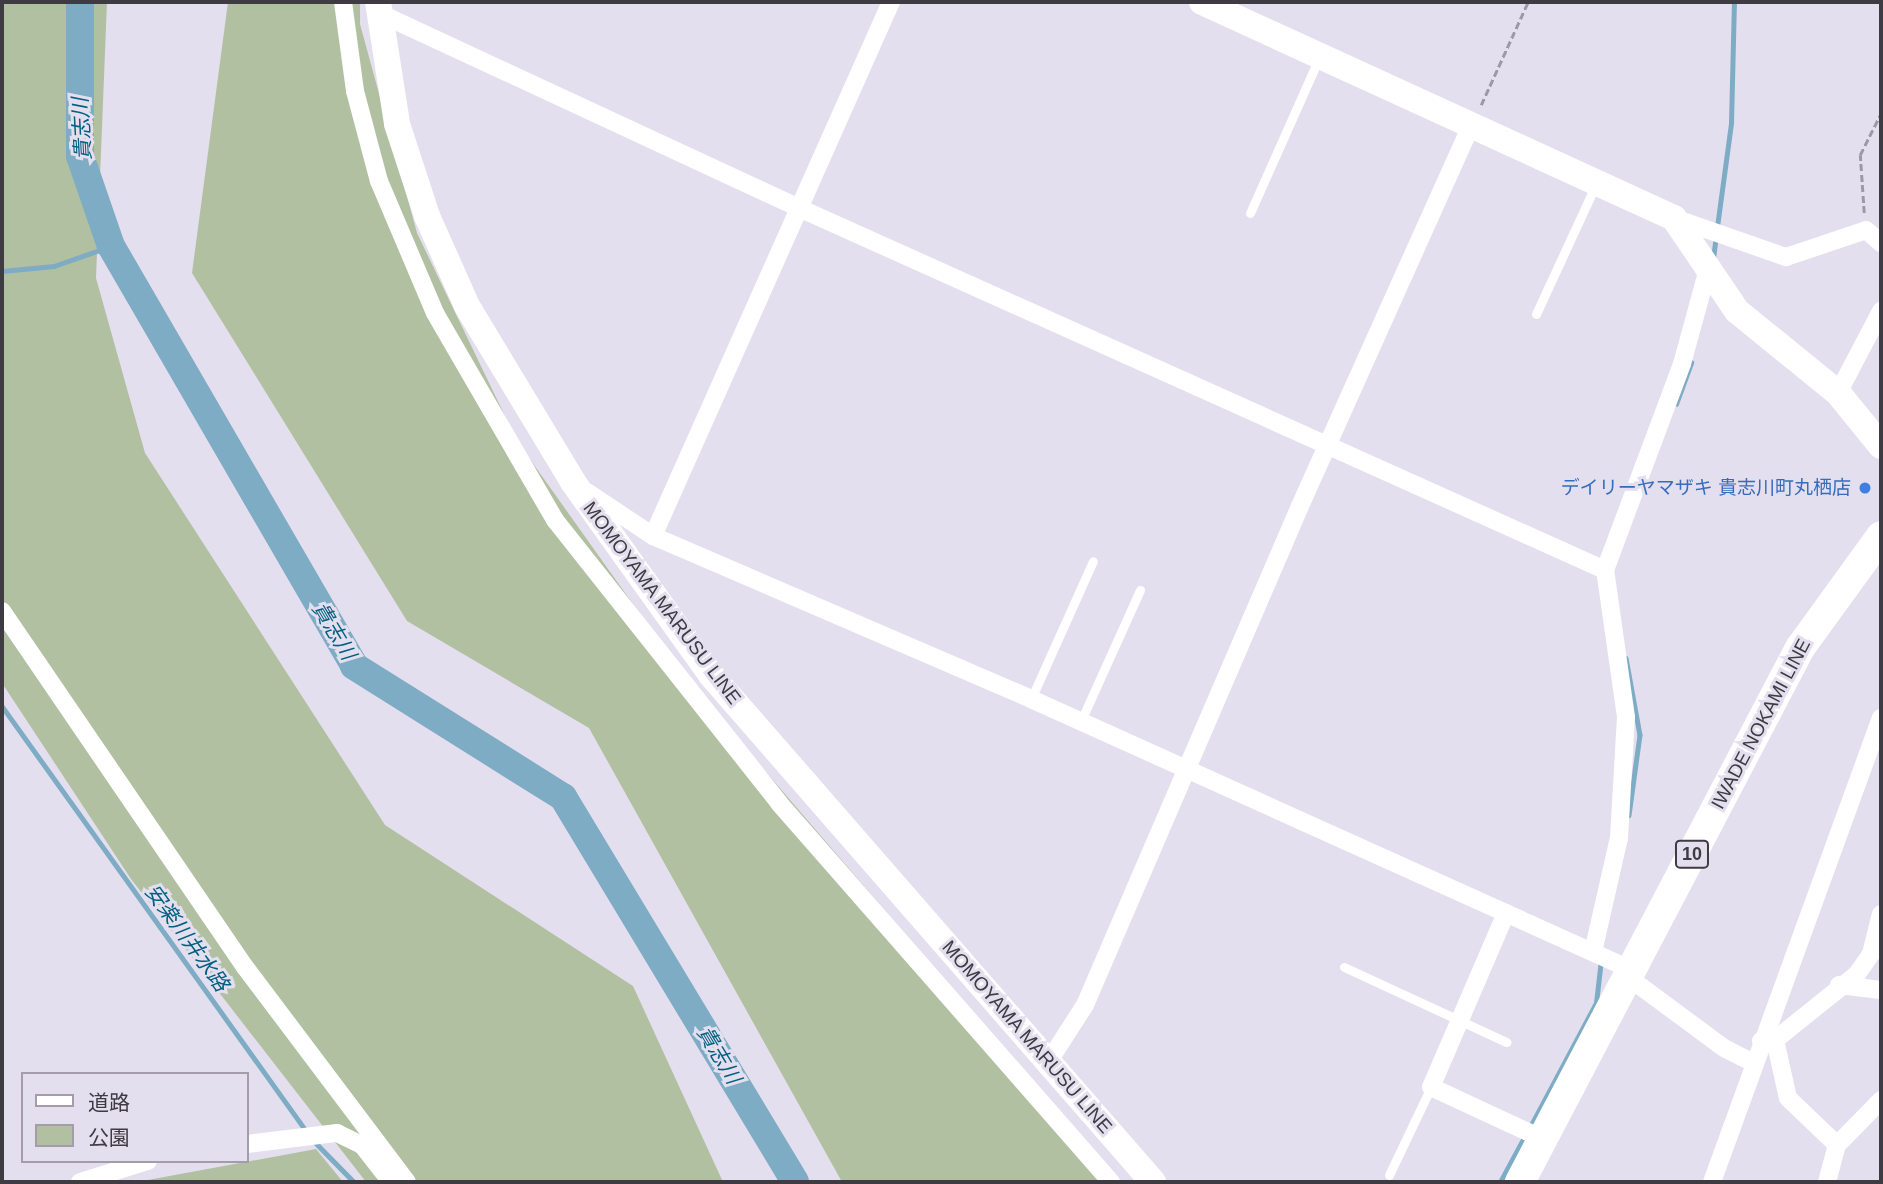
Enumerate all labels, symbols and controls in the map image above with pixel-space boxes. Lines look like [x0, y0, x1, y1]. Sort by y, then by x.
water label: 貴志川 [68, 97, 96, 161]
place label: デイリーヤマザキ 貴志川町丸栖店 [1561, 477, 1851, 499]
marker: デイリーヤマザキ 貴志川町丸栖店 [1857, 480, 1873, 496]
street label: MOMOYAMA MARUSU LINE [578, 497, 746, 709]
water label: 貴志川 [307, 598, 361, 664]
street label: IWADE NOKAMI LINE [1706, 635, 1816, 813]
road number: 10 [1674, 840, 1710, 868]
water label: 安楽川井水路 [140, 880, 234, 996]
street label: MOMOYAMA MARUSU LINE [937, 936, 1117, 1138]
water label: 貴志川 [692, 1022, 746, 1088]
legend [21, 1072, 248, 1163]
text: 道路 [88, 1091, 130, 1114]
text: 公園 [88, 1126, 130, 1149]

